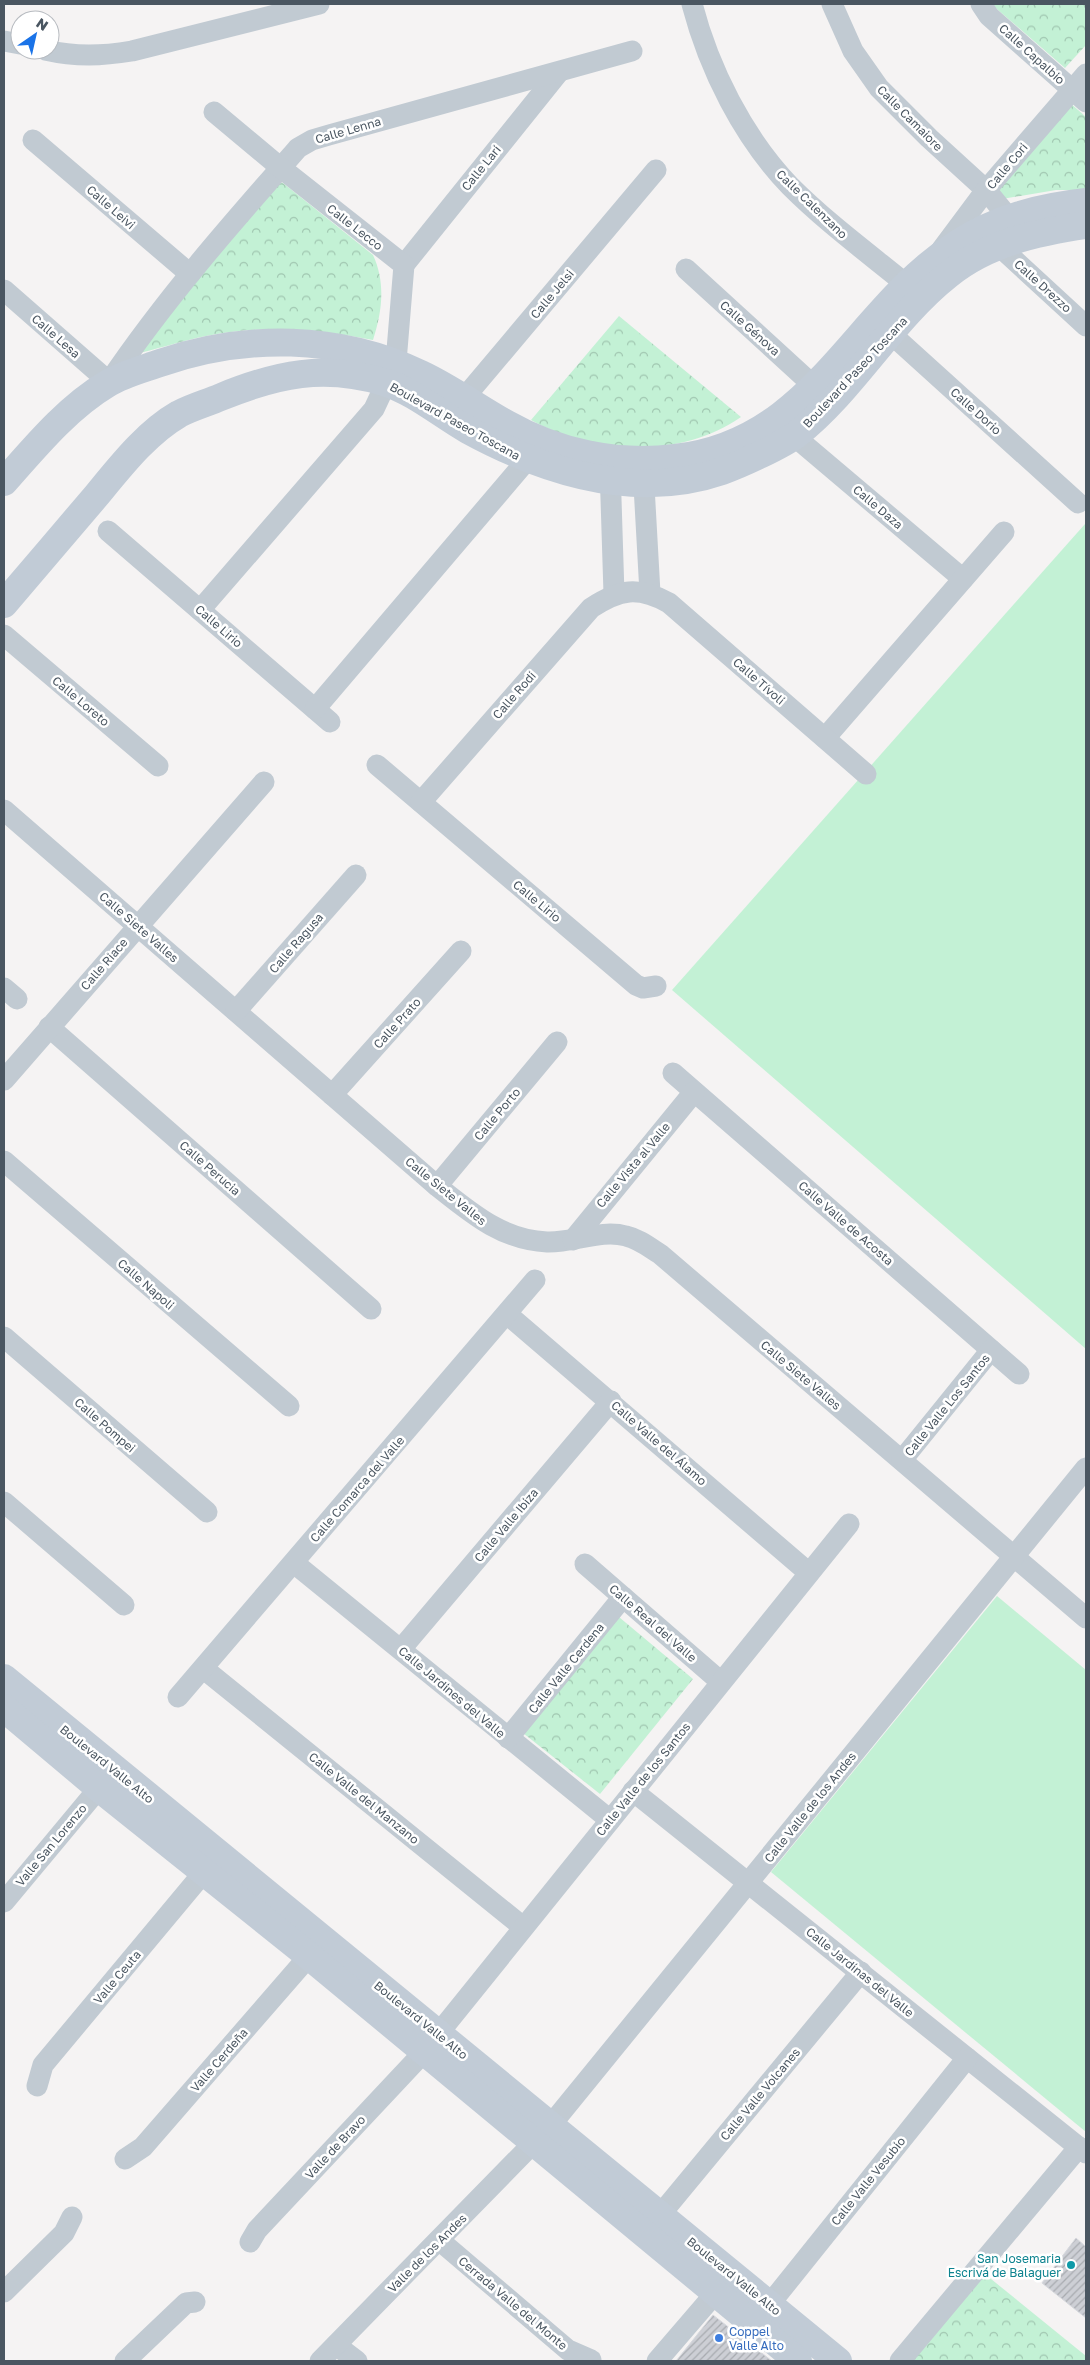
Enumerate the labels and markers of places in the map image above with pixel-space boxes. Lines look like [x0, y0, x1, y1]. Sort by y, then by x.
place label: San Josemaria Escrivá de Balaguer [948, 2251, 1061, 2280]
marker: San Josemaria Escrivá de Balaguer [1065, 2259, 1077, 2271]
place label: Coppel Valle Alto [729, 2324, 784, 2353]
marker: Coppel Valle Alto [713, 2332, 725, 2344]

